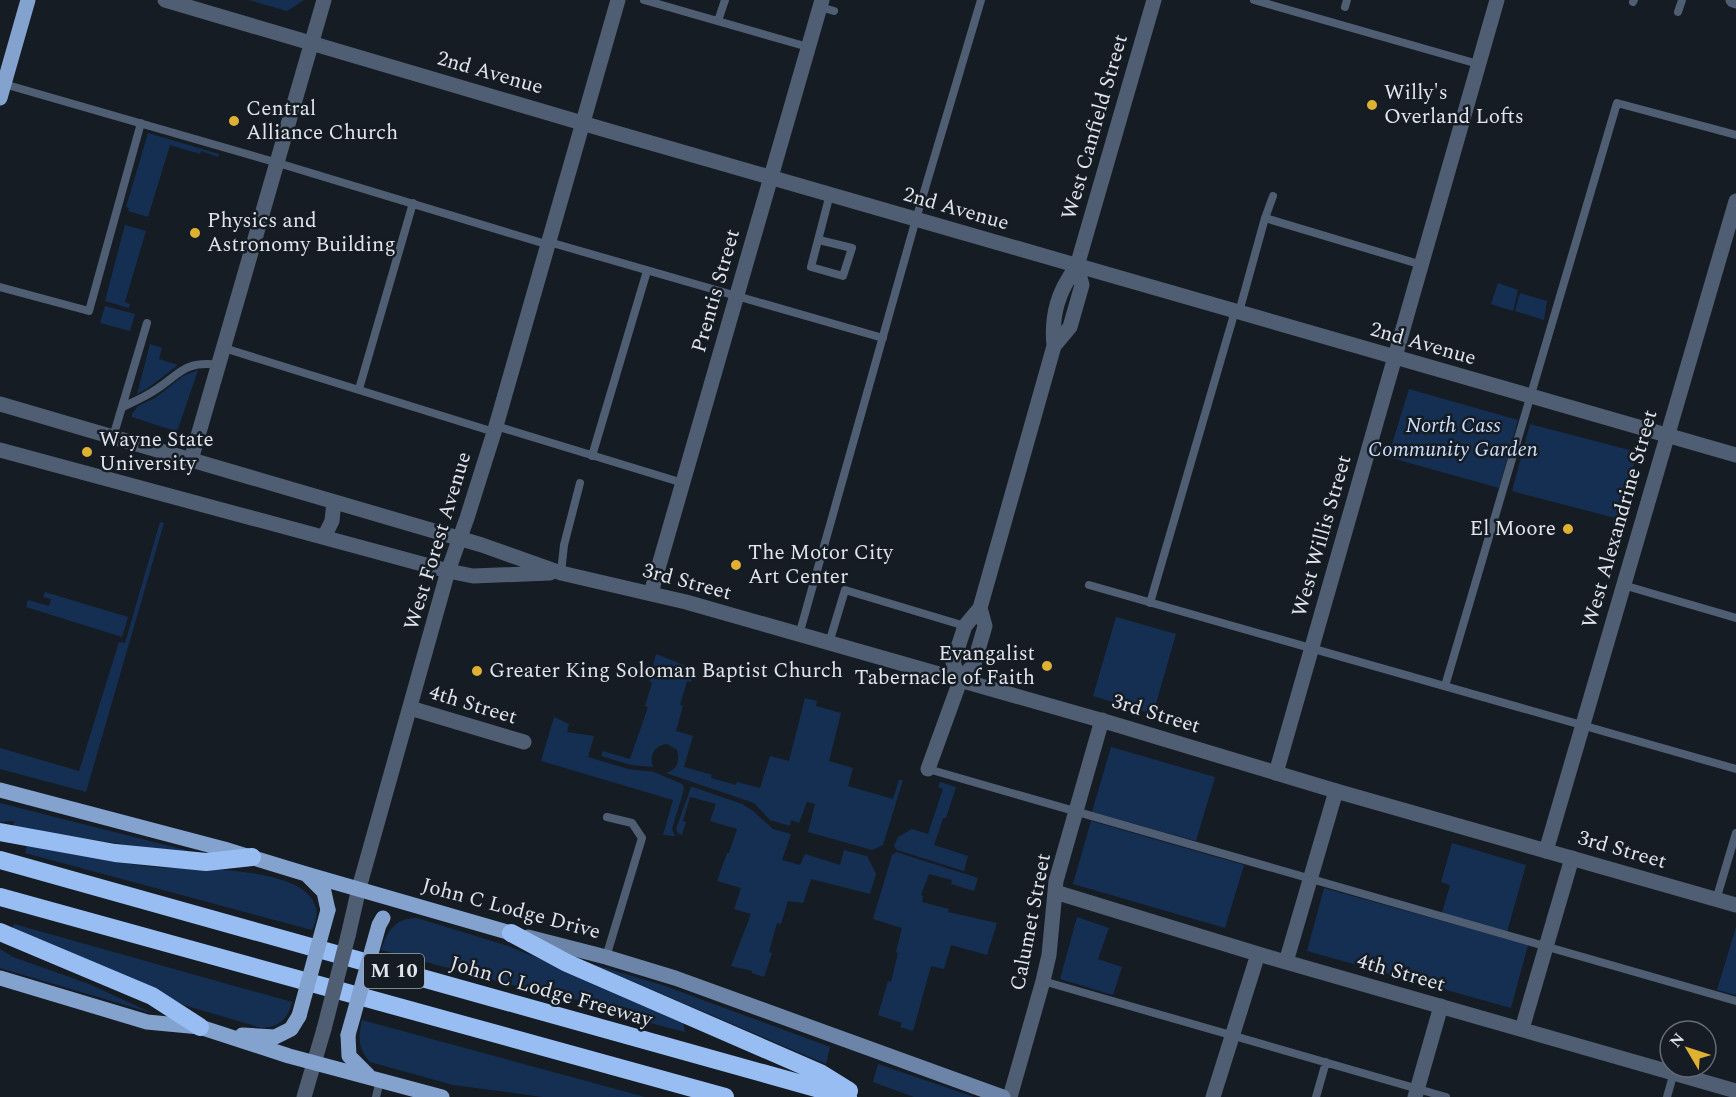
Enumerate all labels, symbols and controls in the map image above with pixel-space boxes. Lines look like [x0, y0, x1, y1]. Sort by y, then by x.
street label: West Canfield Street [1053, 30, 1137, 224]
street label: 2nd Avenue [433, 43, 547, 103]
place label: Willy's Overland Lofts [1384, 77, 1524, 133]
place label: Central Alliance Church [246, 93, 398, 149]
marker: Willy's Overland Lofts [1365, 98, 1379, 112]
marker: Central Alliance Church [227, 114, 241, 128]
street label: 2nd Avenue [899, 179, 1013, 239]
place label: Physics and Astronomy Building [207, 205, 396, 261]
street label: Prentis Street [683, 225, 749, 357]
marker: Physics and Astronomy Building [188, 226, 202, 240]
street label: 2nd Avenue [1366, 314, 1480, 374]
street label: West Alexandrine Street [1573, 406, 1667, 632]
park label: North Cass Community Garden [1368, 410, 1538, 466]
place label: Wayne State University [99, 424, 214, 480]
marker: Wayne State University [80, 445, 94, 459]
street label: West Forest Avenue [396, 448, 480, 634]
street label: West Willis Street [1284, 451, 1360, 621]
place label: El Moore [1469, 513, 1556, 545]
marker: El Moore [1561, 522, 1575, 536]
place label: The Motor City Art Center [748, 537, 894, 593]
street label: 3rd Street [639, 555, 735, 609]
marker: The Motor City Art Center [729, 558, 743, 572]
place label: Evangalist Tabernacle of Faith [854, 638, 1035, 694]
place label: Greater King Soloman Baptist Church [489, 655, 843, 687]
marker: Evangalist Tabernacle of Faith [1040, 659, 1054, 673]
marker: Greater King Soloman Baptist Church [470, 664, 484, 678]
street label: 4th Street [425, 676, 521, 734]
street label: 3rd Street [1108, 685, 1204, 743]
street label: 3rd Street [1574, 822, 1670, 878]
street label: Calumet Street [1002, 851, 1060, 993]
street label: John C Lodge Drive [418, 870, 604, 948]
street label: 4th Street [1353, 945, 1449, 1001]
street label: John C Lodge Freeway [446, 948, 657, 1036]
road number: M 10 [364, 954, 424, 988]
north arrow [1658, 1019, 1718, 1079]
text: N [1664, 1028, 1691, 1053]

